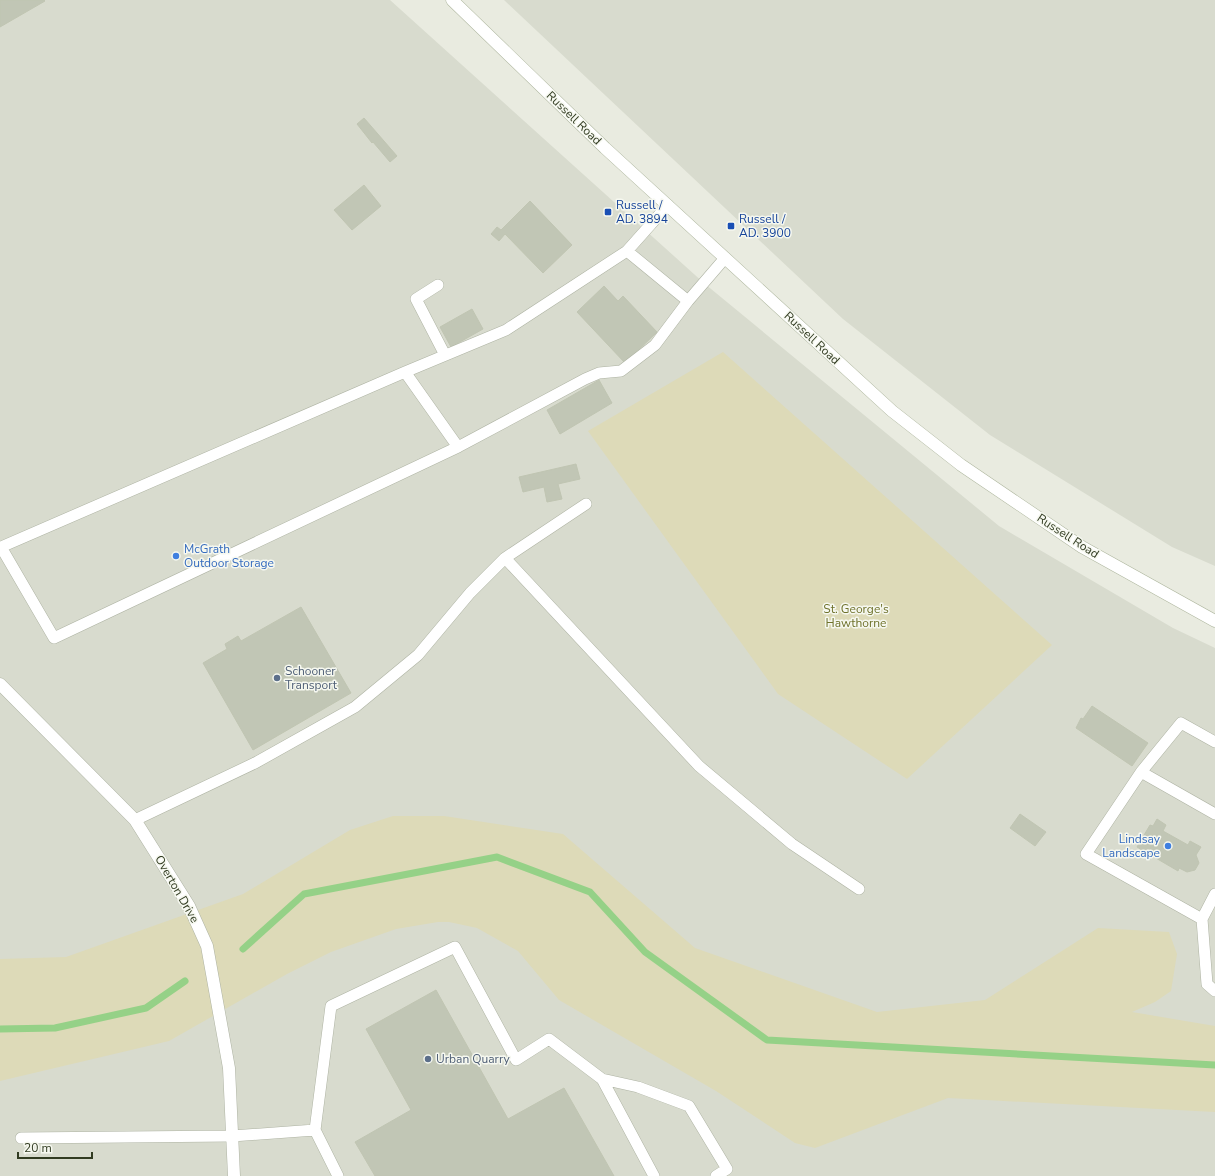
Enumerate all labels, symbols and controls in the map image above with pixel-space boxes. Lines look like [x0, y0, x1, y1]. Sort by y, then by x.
street label: Russell Road [543, 88, 605, 148]
place label: Russell / AD. 3894 [616, 197, 668, 227]
marker: Russell / AD. 3894 [603, 207, 613, 217]
place label: Russell / AD. 3900 [739, 211, 791, 241]
marker: Russell / AD. 3900 [726, 221, 736, 231]
street label: Russell Road [781, 308, 843, 368]
street label: Russell Road [1034, 510, 1102, 562]
place label: McGrath Outdoor Storage [184, 541, 274, 571]
marker: McGrath Outdoor Storage [171, 551, 181, 561]
park label: St. George's Hawthorne [823, 601, 889, 631]
place label: Schooner Transport [285, 663, 338, 693]
marker: Schooner Transport [272, 673, 282, 683]
place label: Lindsay Landscape [1102, 831, 1161, 861]
marker: Lindsay Landscape [1163, 841, 1173, 851]
street label: Overton Drive [151, 852, 203, 926]
place label: Urban Quarry [436, 1051, 511, 1067]
marker: Urban Quarry [423, 1054, 433, 1064]
scale bar [18, 1134, 92, 1160]
text: 20 m [24, 1140, 52, 1156]

